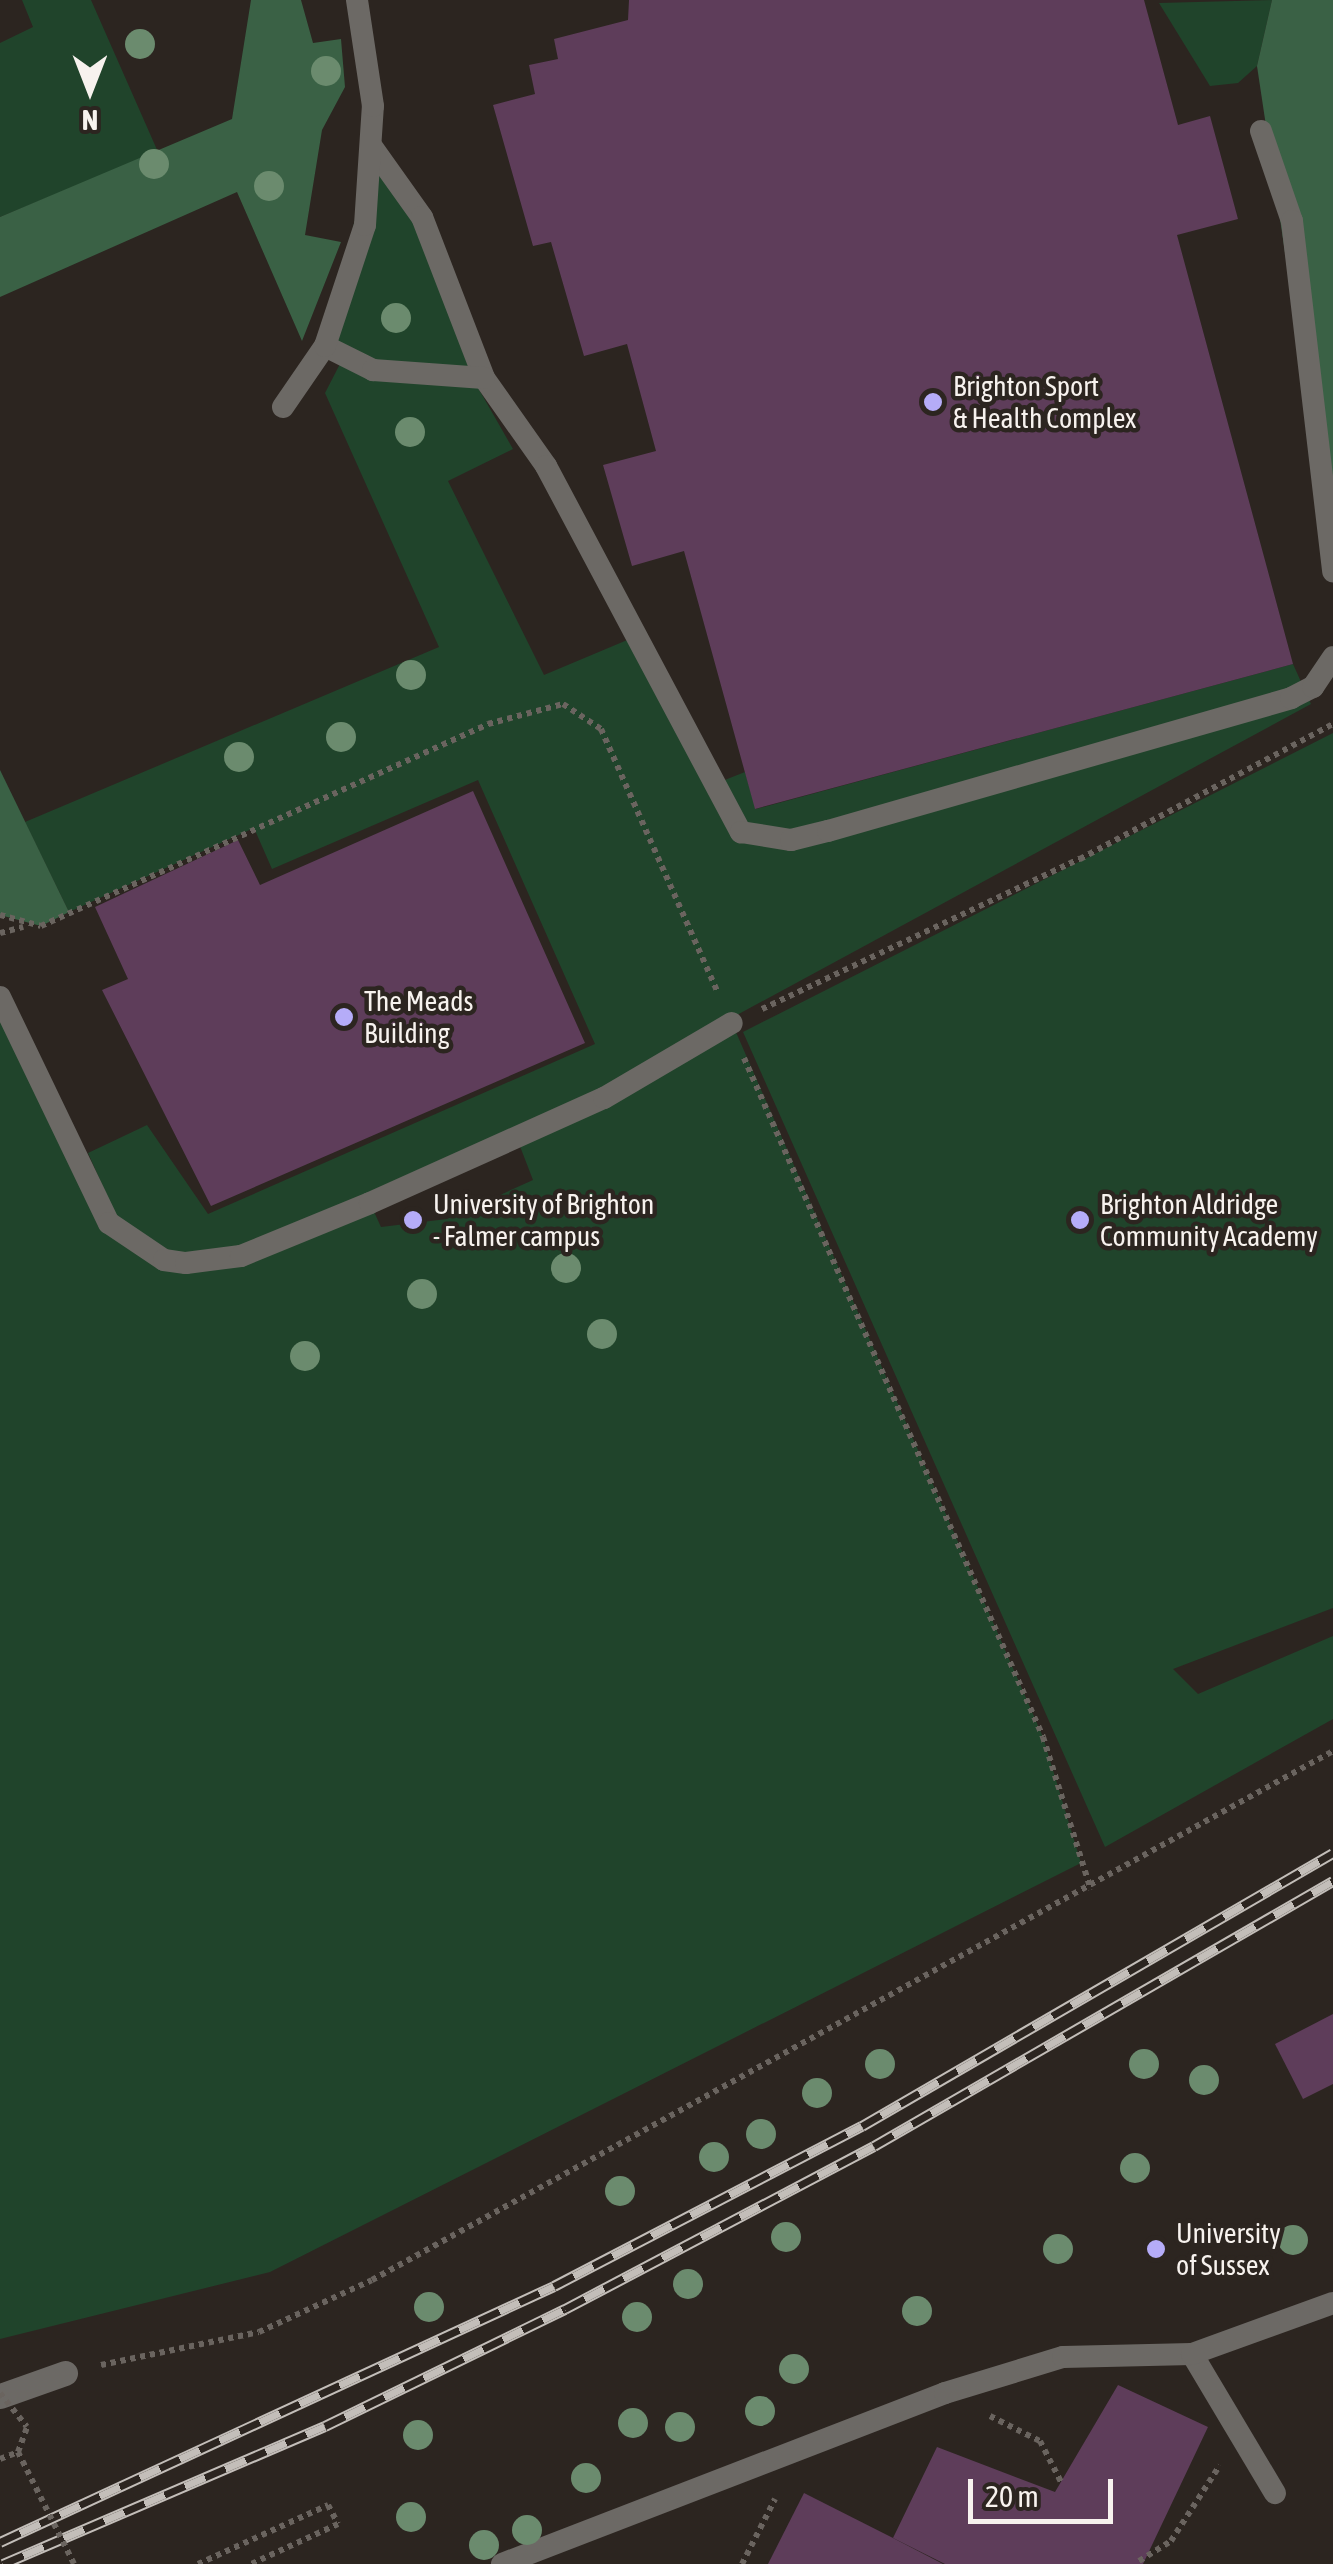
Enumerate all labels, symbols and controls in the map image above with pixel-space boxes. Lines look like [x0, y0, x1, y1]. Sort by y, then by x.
north arrow [40, 40, 140, 140]
text: N [82, 104, 98, 136]
place label: Brighton Sport & Health Complex [953, 369, 1136, 435]
marker: Brighton Sport & Health Complex [922, 391, 944, 413]
place label: The Meads Building [364, 984, 474, 1050]
marker: The Meads Building [333, 1006, 355, 1028]
place label: University of Brighton - Falmer campus [433, 1187, 654, 1253]
place label: Brighton Aldridge Community Academy [1100, 1187, 1318, 1253]
marker: University of Brighton - Falmer campus [402, 1209, 424, 1231]
marker: Brighton Aldridge Community Academy [1069, 1209, 1091, 1231]
place label: University of Sussex [1176, 2216, 1281, 2282]
marker: University of Sussex [1145, 2238, 1167, 2260]
scale bar [973, 2459, 1118, 2521]
text: 20 m [985, 2479, 1039, 2513]

